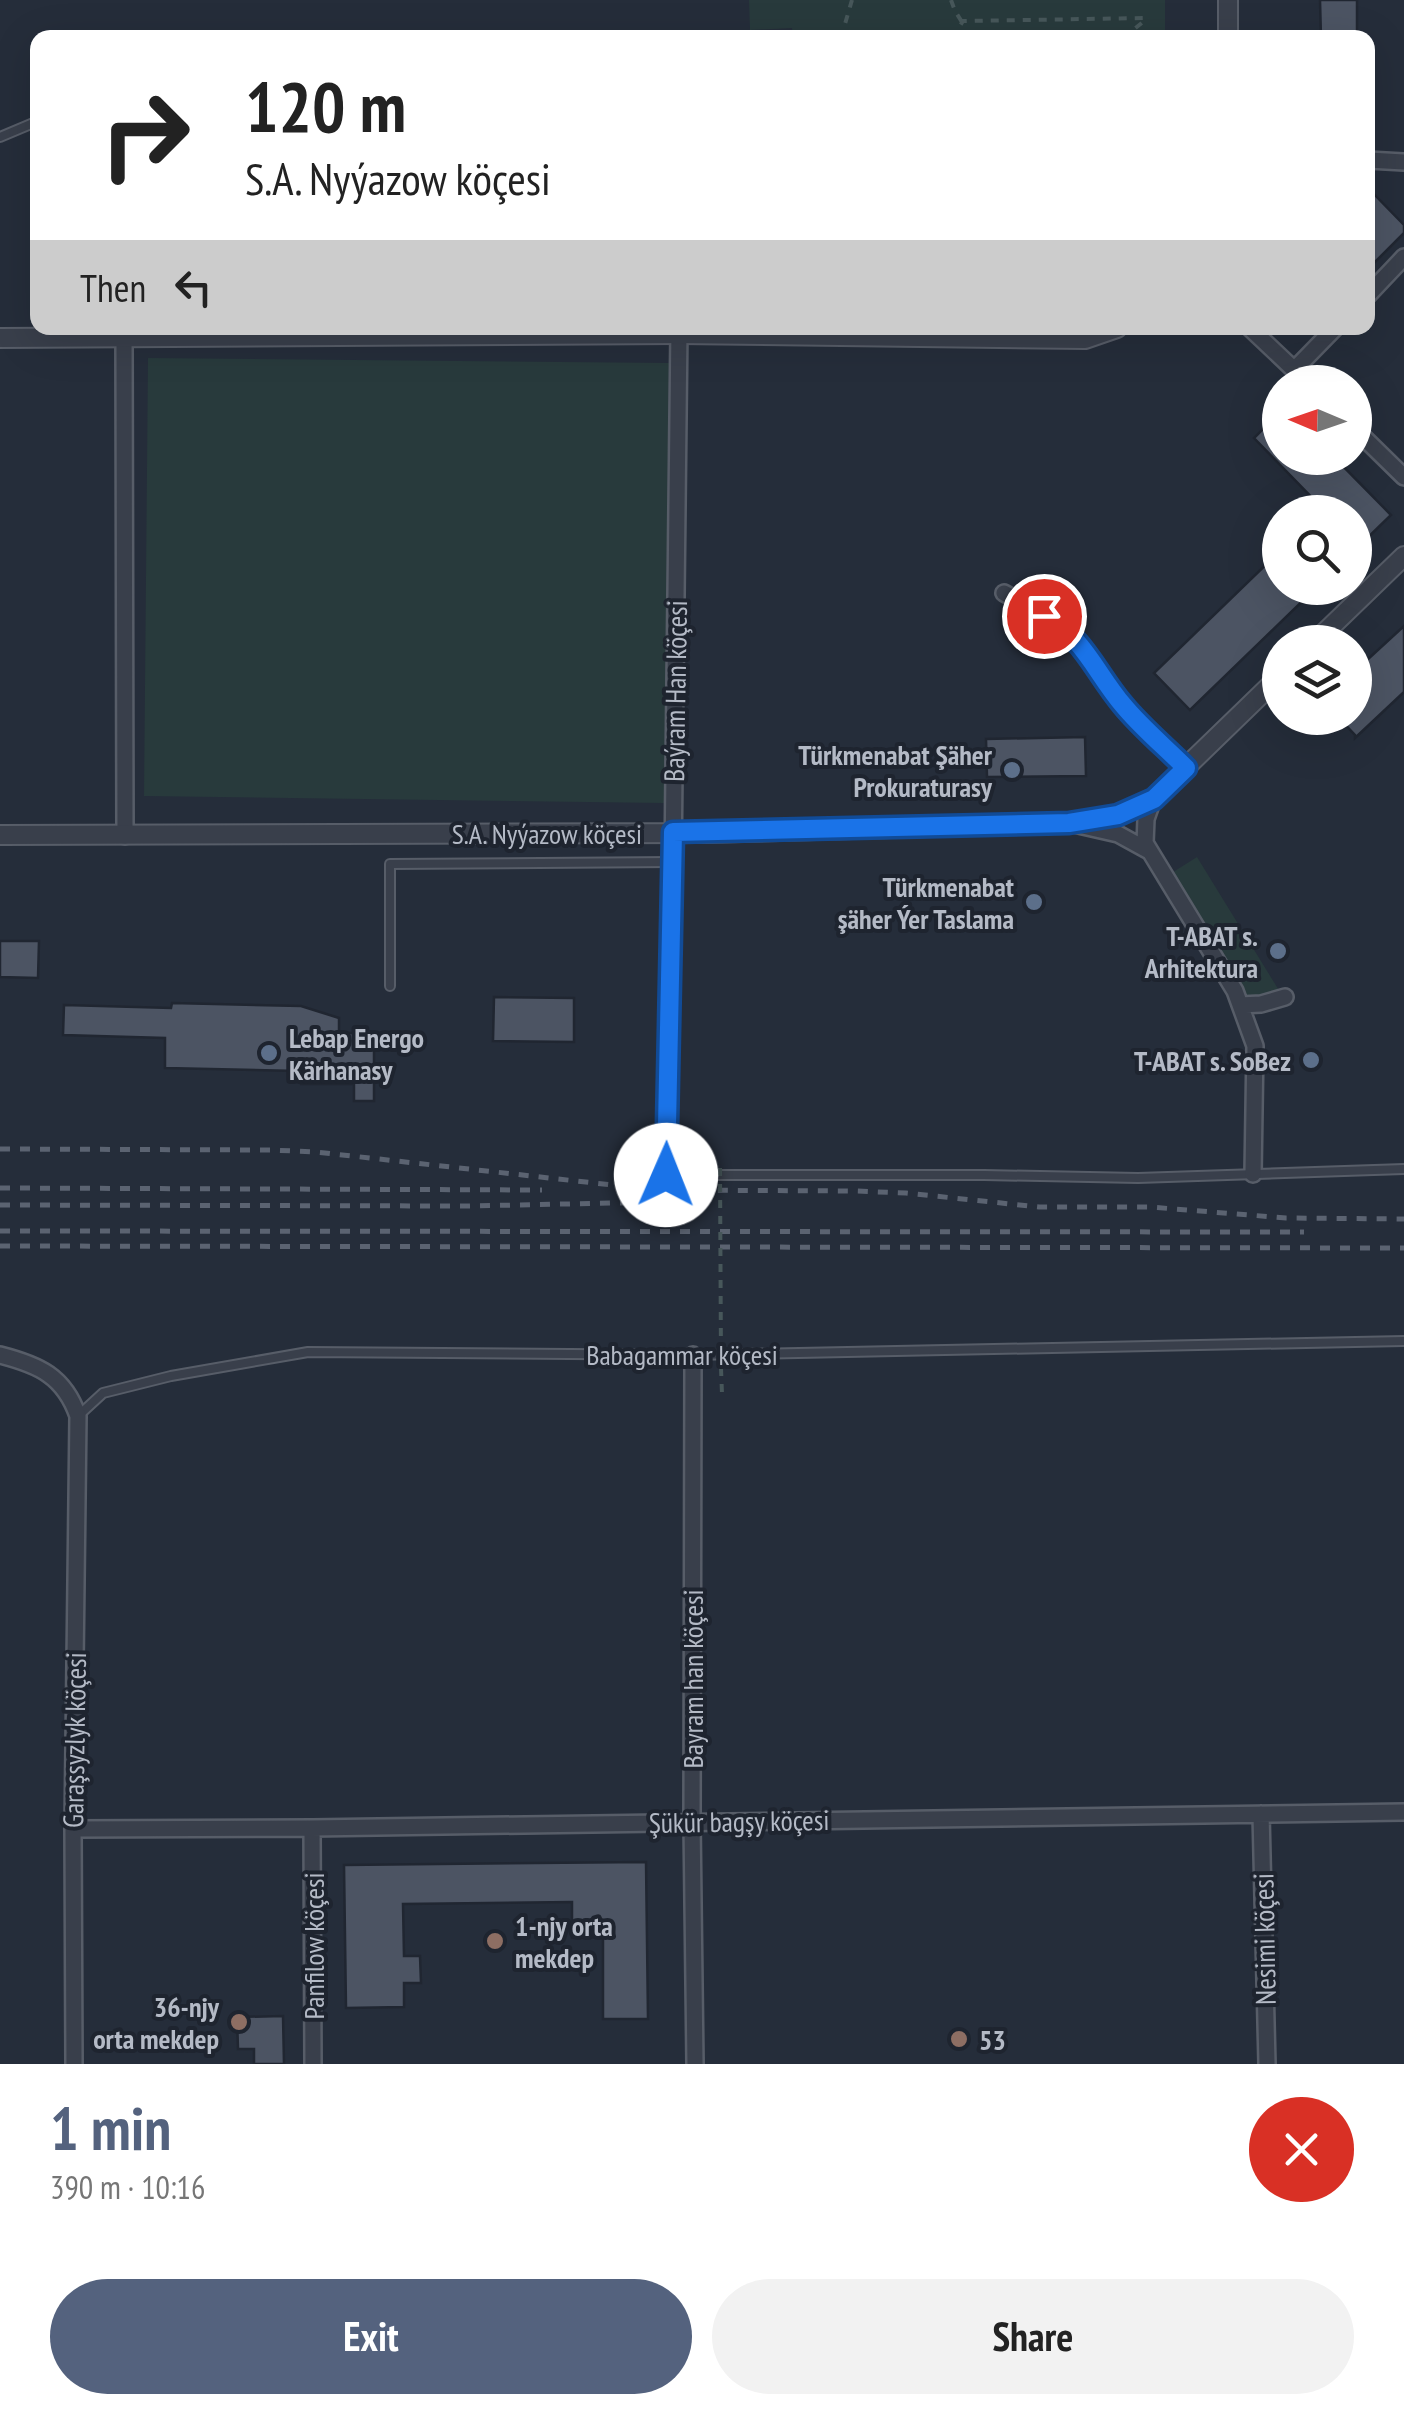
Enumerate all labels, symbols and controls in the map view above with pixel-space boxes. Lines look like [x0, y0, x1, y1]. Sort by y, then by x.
text: 120 m [245, 61, 406, 151]
icon: right [80, 70, 210, 200]
text: S.A. Nyýazow köçesi [245, 149, 551, 207]
icon: left [166, 260, 221, 315]
text: Then [80, 263, 146, 312]
north arrow [1262, 365, 1372, 475]
map controls [1262, 365, 1372, 735]
button: search [1262, 495, 1372, 605]
pin [1002, 574, 1087, 659]
icon: arrive [1017, 589, 1072, 644]
street label: Baýram Han köçesi [655, 600, 695, 782]
button: layers [1262, 625, 1372, 735]
place label: Türkmenabat Şäher Prokuraturasy [798, 736, 993, 805]
marker: Türkmenabat Şäher Prokuraturasy [1001, 759, 1023, 781]
street label: S.A. Nyýazow köçesi [452, 815, 642, 852]
place label: Türkmenabat şäher Ýer Taslama [838, 868, 1014, 937]
marker: Türkmenabat şäher Ýer Taslama [1023, 891, 1045, 913]
place label: T-ABAT s. Arhitektura [1144, 917, 1258, 986]
marker: T-ABAT s. Arhitektura [1267, 940, 1289, 962]
place label: Lebap Energo Kärhanasy [289, 1019, 424, 1088]
marker: Lebap Energo Kärhanasy [258, 1042, 280, 1064]
place label: T-ABAT s. SoBez [1134, 1042, 1291, 1079]
marker: T-ABAT s. SoBez [1300, 1049, 1322, 1071]
position arrow [614, 1123, 718, 1227]
street label: Babagammar köçesi [586, 1336, 778, 1373]
street label: Bayram han köçesi [674, 1590, 711, 1768]
street label: Garaşsyzlyk köçesi [54, 1652, 94, 1828]
street label: Şükür bagşy köçesi [648, 1801, 830, 1841]
street label: Panfilow köçesi [295, 1872, 332, 2020]
street label: Nesimi köçesi [1244, 1873, 1284, 2005]
place label: 1-njy orta mekdep [515, 1907, 613, 1976]
marker: 1-njy orta mekdep [484, 1930, 506, 1952]
place label: 36-njy orta mekdep [93, 1988, 220, 2057]
marker: 36-njy orta mekdep [228, 2011, 250, 2033]
place label: 53 [979, 2021, 1006, 2058]
marker: 53 [948, 2028, 970, 2050]
text: 1 min [50, 2089, 171, 2167]
button: close [1249, 2097, 1354, 2202]
text: 390 m · 10:16 [50, 2166, 205, 2208]
button: Exit [50, 2279, 692, 2394]
button: Share [712, 2279, 1354, 2394]

